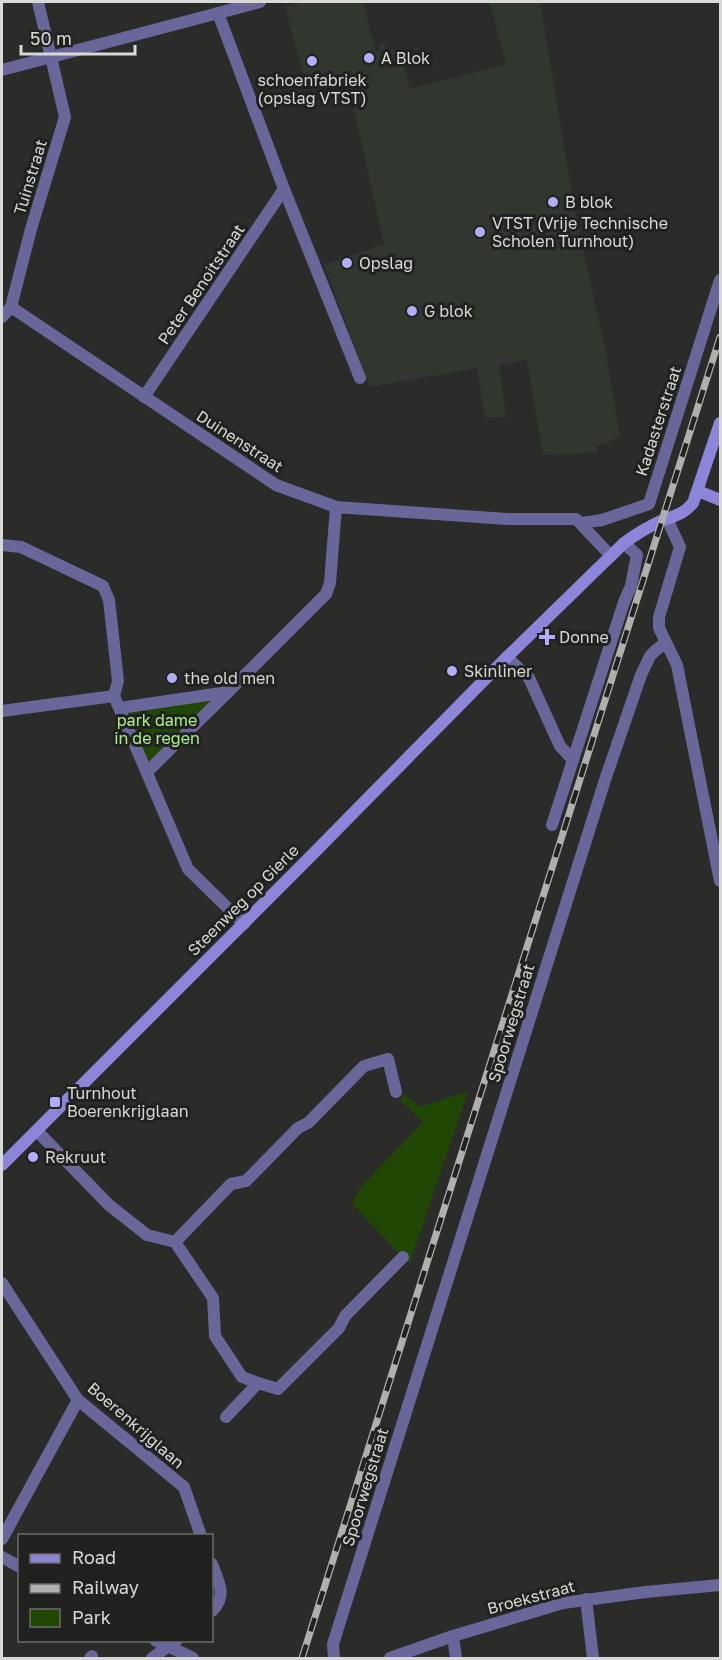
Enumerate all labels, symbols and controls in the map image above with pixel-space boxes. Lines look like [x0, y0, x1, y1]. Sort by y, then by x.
scale bar [21, 18, 135, 56]
text: 50 m [30, 27, 72, 49]
place label: A Blok [381, 48, 430, 68]
marker: A Blok [362, 51, 376, 65]
marker: schoenfabriek (opslag VTST) [305, 54, 319, 68]
place label: schoenfabriek (opslag VTST) [257, 70, 367, 108]
street label: Tuinstraat [9, 137, 51, 217]
place label: B blok [565, 192, 613, 212]
marker: B blok [546, 195, 560, 209]
place label: VTST (Vrije Technische Scholen Turnhout) [492, 213, 668, 251]
street label: Peter Benoitstraat [153, 220, 249, 348]
marker: VTST (Vrije Technische Scholen Turnhout) [473, 225, 487, 239]
place label: Opslag [359, 253, 413, 273]
marker: Opslag [340, 256, 354, 270]
place label: G blok [424, 301, 473, 321]
marker: G blok [405, 304, 419, 318]
street label: Kadasterstraat [631, 363, 685, 479]
street label: Duinenstraat [193, 406, 287, 476]
place label: Donne [559, 627, 609, 647]
marker: Donne [540, 630, 554, 644]
place label: Skinliner [464, 661, 532, 681]
marker: Skinliner [445, 664, 459, 678]
place label: the old men [184, 668, 275, 688]
marker: the old men [165, 671, 179, 685]
park label: park dame in de regen [114, 710, 200, 748]
street label: Steenweg op Gierle [183, 840, 303, 960]
street label: Spoorwegstraat [483, 961, 539, 1085]
place label: Turnhout Boerenkrijglaan [67, 1083, 189, 1121]
marker: Turnhout Boerenkrijglaan [48, 1095, 62, 1109]
place label: Rekruut [45, 1147, 106, 1167]
marker: Rekruut [26, 1150, 40, 1164]
street label: Boerenkrijglaan [84, 1378, 188, 1472]
street label: Spoorwegstraat [337, 1425, 393, 1549]
legend [18, 1534, 213, 1642]
text: Road [72, 1546, 116, 1568]
text: Railway [72, 1576, 139, 1598]
street label: Broekstraat [485, 1576, 577, 1618]
text: Park [72, 1606, 111, 1628]

